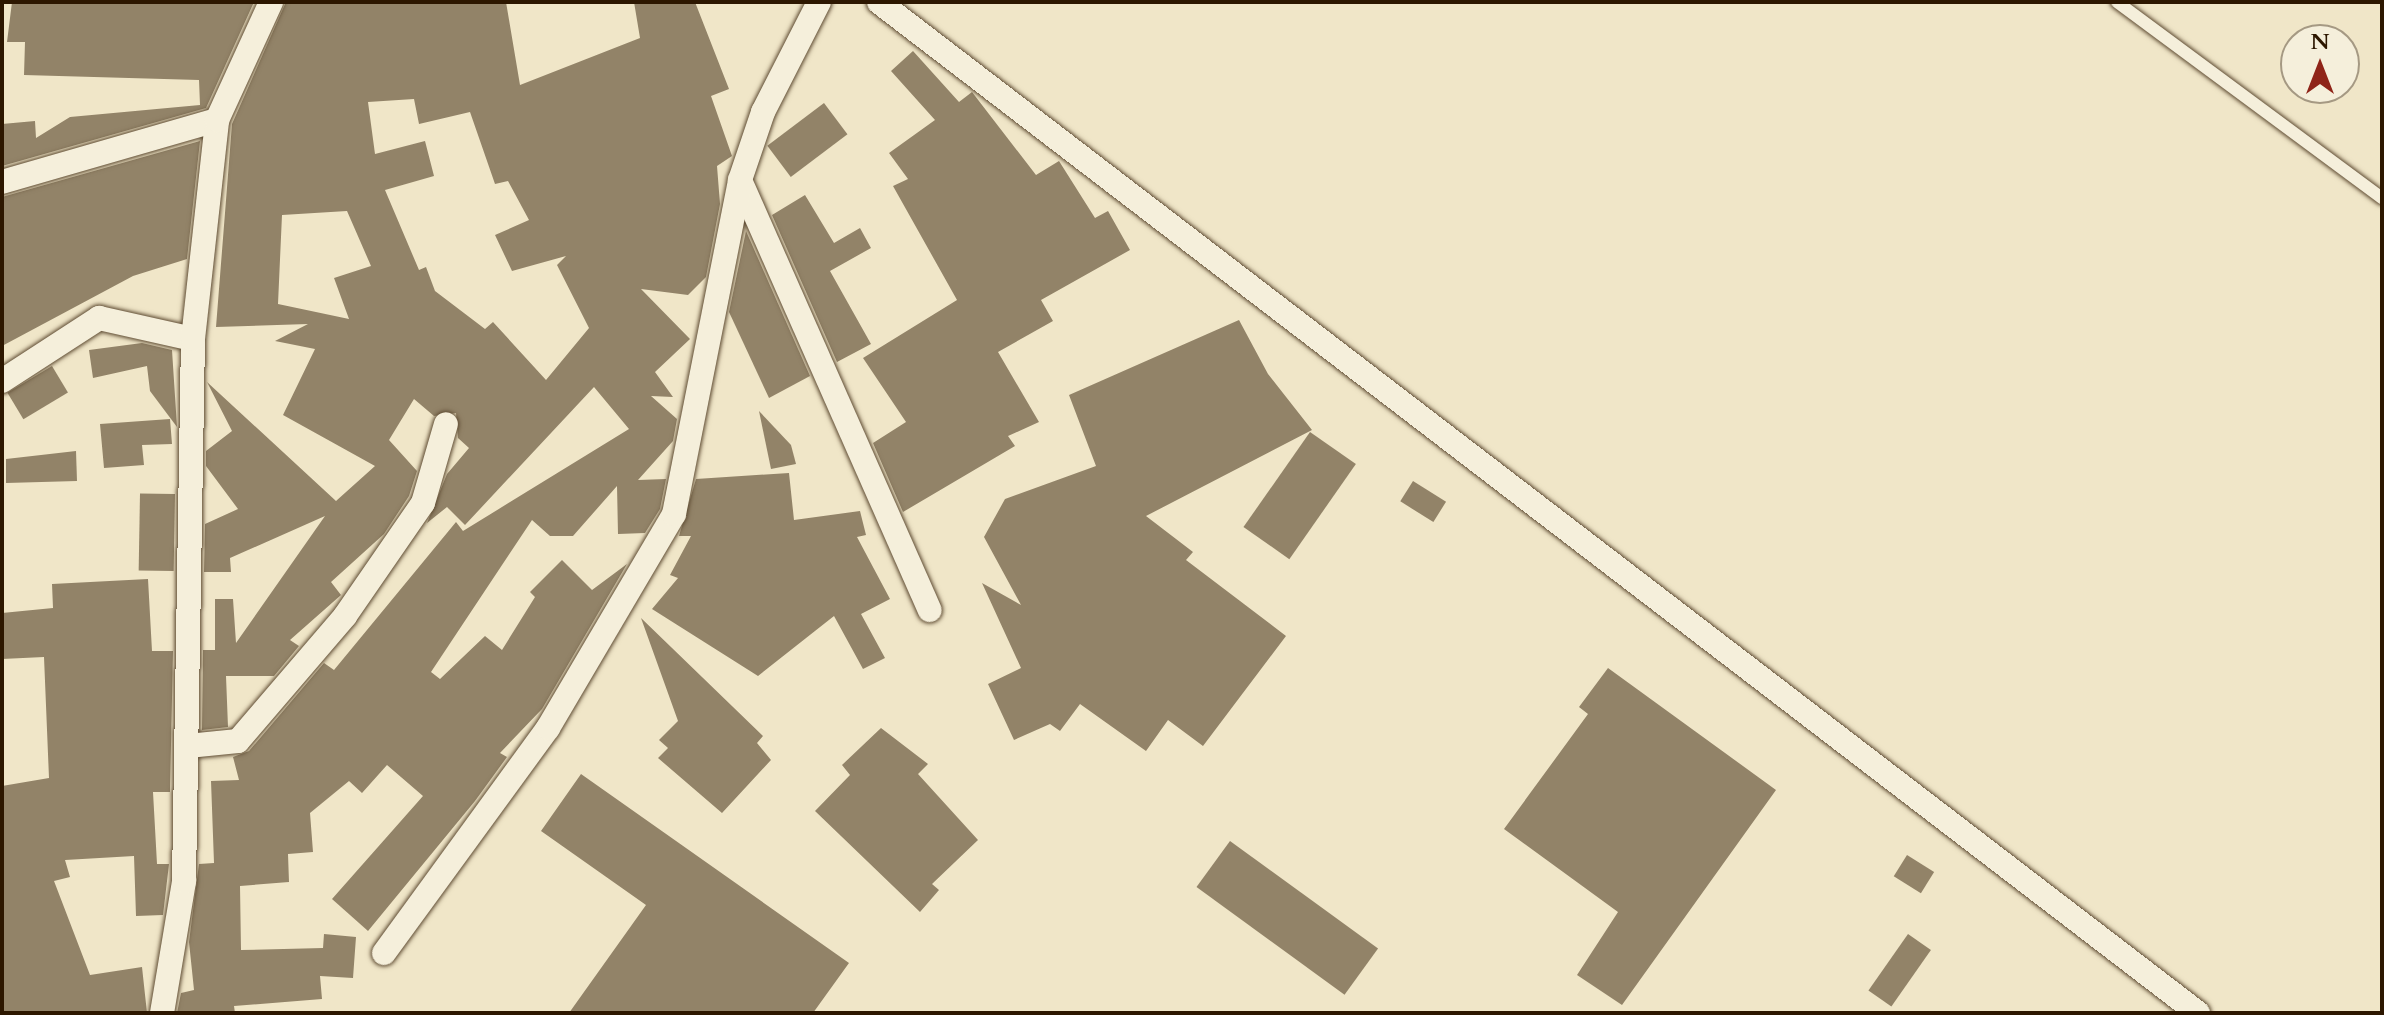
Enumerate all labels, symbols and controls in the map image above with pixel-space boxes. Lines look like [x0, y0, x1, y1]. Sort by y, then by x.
north arrow [2280, 24, 2360, 104]
text: N [2310, 27, 2330, 57]

